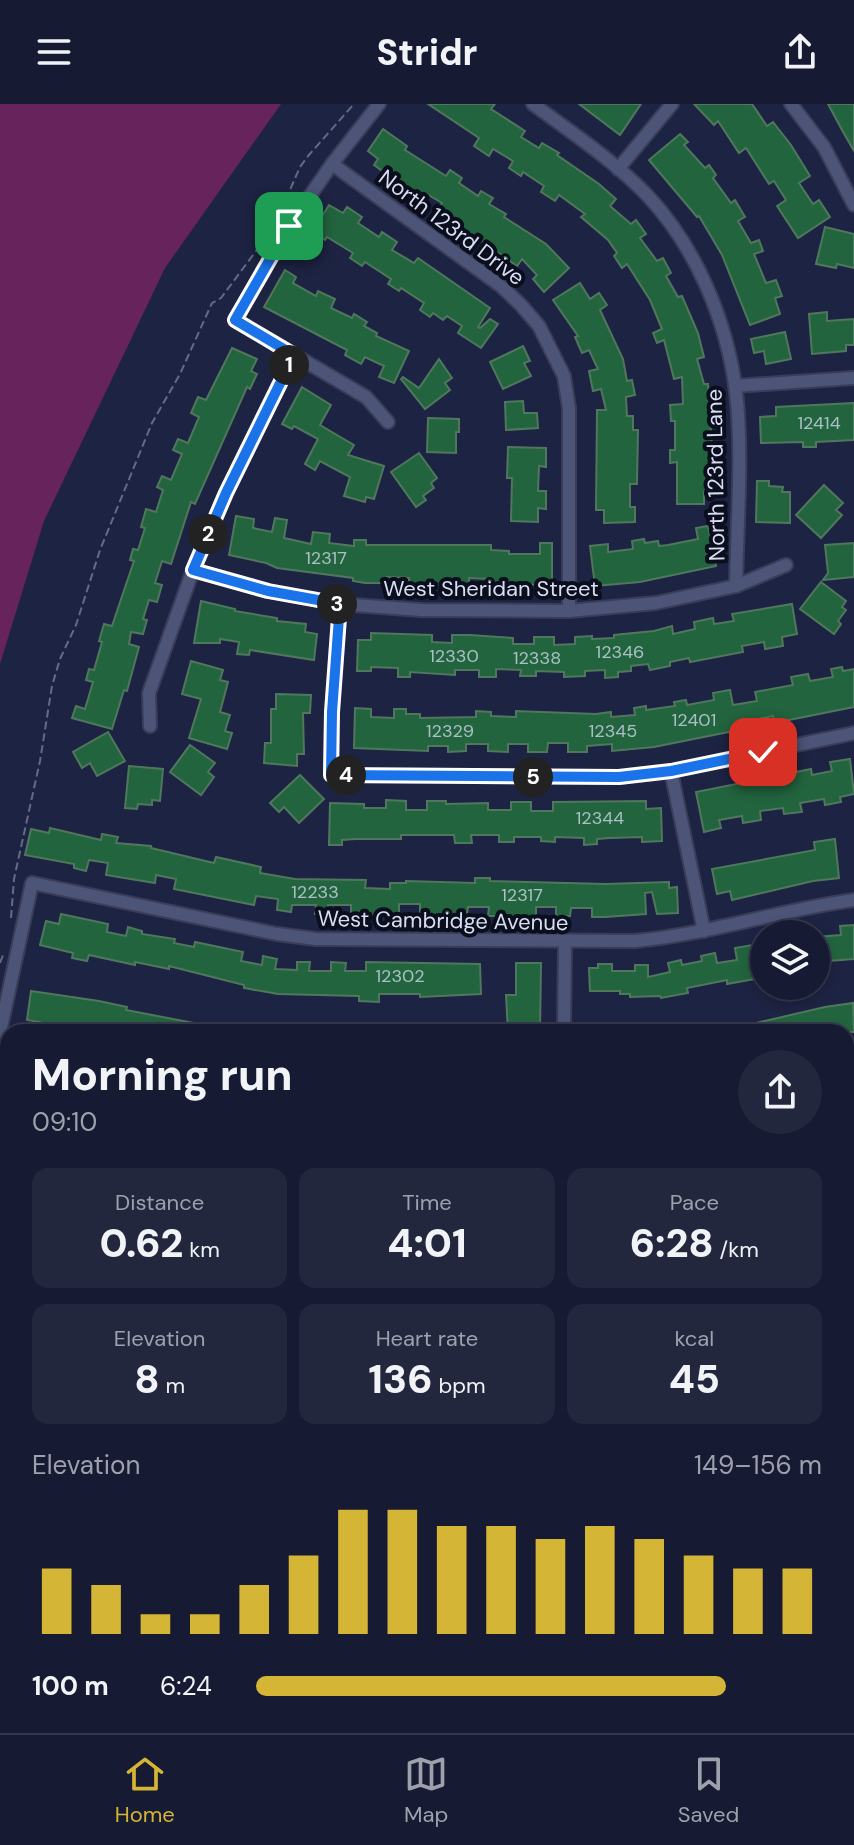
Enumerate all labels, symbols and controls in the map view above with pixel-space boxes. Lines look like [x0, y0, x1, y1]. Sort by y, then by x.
text: Stridr [377, 29, 477, 76]
icon: menu [32, 30, 76, 74]
icon: share [778, 30, 822, 74]
street label: North 123rd Drive [373, 163, 531, 292]
pin [255, 192, 323, 260]
icon: arrive [267, 204, 311, 248]
pin: 1 [269, 345, 309, 385]
text: 1 [285, 350, 293, 379]
street label: North 123rd Lane [700, 389, 731, 561]
house number: 12414 [797, 411, 841, 435]
pin: 2 [188, 514, 228, 554]
text: 2 [202, 519, 214, 548]
house number: 12317 [305, 546, 347, 570]
street label: West Sheridan Street [383, 574, 599, 603]
pin: 3 [317, 584, 357, 624]
text: 3 [330, 589, 344, 618]
house number: 12346 [596, 640, 644, 664]
house number: 12330 [429, 644, 479, 668]
house number: 12338 [513, 646, 561, 670]
house number: 12401 [672, 708, 716, 732]
pin [729, 718, 797, 786]
house number: 12329 [426, 719, 474, 743]
house number: 12345 [589, 719, 637, 743]
icon: check [741, 730, 785, 774]
pin: 4 [326, 755, 366, 795]
pin: 5 [513, 757, 553, 797]
text: 4 [339, 760, 353, 789]
text: 5 [526, 762, 540, 791]
house number: 12344 [576, 806, 624, 830]
house number: 12233 [291, 880, 339, 904]
house number: 12317 [501, 883, 543, 907]
street label: West Cambridge Avenue [317, 904, 569, 937]
map controls [750, 920, 830, 1000]
button: layers [750, 920, 830, 1000]
house number: 12302 [375, 964, 425, 988]
text: Morning run [32, 1046, 293, 1104]
button: share [738, 1050, 822, 1134]
text: 09:10 [32, 1105, 97, 1139]
text: Distance [115, 1188, 204, 1217]
text: Time [402, 1188, 452, 1217]
text: Pace [670, 1188, 719, 1217]
text: 0.62 [99, 1217, 183, 1269]
text: 4:01 [387, 1217, 467, 1269]
text: 6:28 [630, 1217, 714, 1269]
text: km [183, 1235, 220, 1264]
text: /km [714, 1235, 759, 1264]
text: Elevation [114, 1324, 206, 1353]
text: Heart rate [376, 1324, 478, 1353]
text: kcal [674, 1324, 714, 1353]
text: 8 [134, 1353, 160, 1405]
text: 136 [368, 1353, 433, 1405]
text: 45 [669, 1353, 720, 1405]
text: m [160, 1371, 185, 1400]
text: bpm [433, 1371, 486, 1400]
text: Elevation [32, 1448, 140, 1482]
text: 149–156 m [694, 1448, 822, 1482]
text: 100 m [32, 1669, 109, 1703]
text: 6:24 [160, 1669, 212, 1703]
tab: Home [115, 1752, 175, 1829]
tab: Map [404, 1752, 448, 1829]
tab: Saved [678, 1752, 739, 1829]

